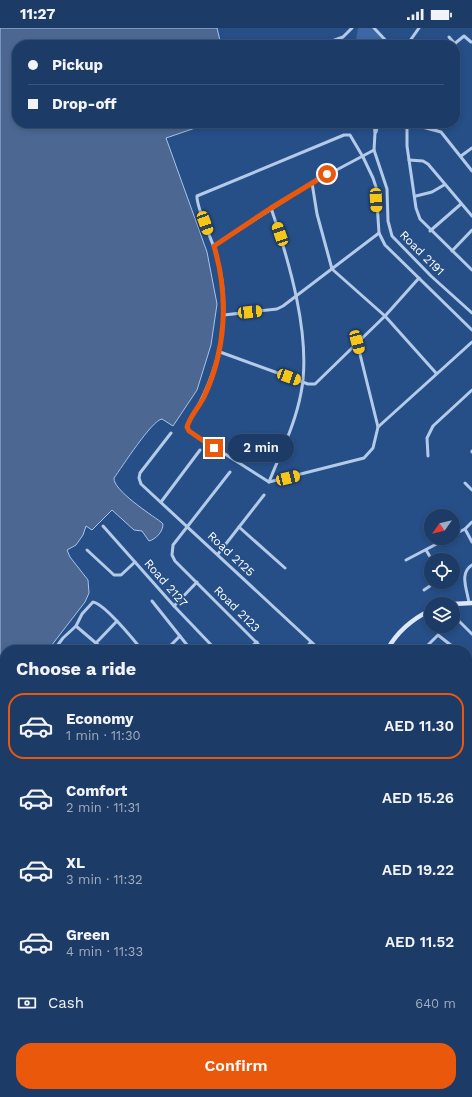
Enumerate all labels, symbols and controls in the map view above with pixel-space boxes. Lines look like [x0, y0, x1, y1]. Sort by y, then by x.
text: 11:27 [20, 5, 55, 23]
text: Pickup [52, 56, 103, 74]
text: Drop-off [52, 95, 117, 113]
route start [318, 165, 336, 183]
car [369, 188, 383, 212]
car [195, 210, 215, 236]
car [270, 221, 290, 247]
street label: Road 2191 [397, 228, 447, 278]
car [237, 305, 263, 319]
car [348, 329, 366, 355]
car [276, 367, 302, 387]
callout: 2 min [228, 434, 294, 462]
route end [205, 439, 223, 457]
text: 2 min [243, 440, 279, 455]
car [275, 469, 301, 487]
north arrow [424, 509, 460, 545]
map controls [424, 509, 460, 633]
street label: Road 2125 [205, 529, 257, 579]
button: locate [424, 553, 460, 589]
street label: Road 2127 [142, 556, 191, 610]
street label: Road 2123 [211, 583, 263, 635]
button: layers [424, 597, 460, 633]
text: Choose a ride [16, 658, 136, 679]
icon: car [18, 708, 54, 744]
text: Economy [66, 710, 133, 728]
text: AED 11.30 [384, 717, 454, 735]
text: 1 min · 11:30 [66, 728, 141, 743]
icon: car [18, 780, 54, 816]
text: Comfort [66, 782, 127, 800]
text: AED 15.26 [382, 789, 454, 807]
text: 2 min · 11:31 [66, 800, 140, 815]
icon: car [18, 852, 54, 888]
text: XL [66, 854, 85, 872]
text: AED 19.22 [382, 861, 454, 879]
text: 3 min · 11:32 [66, 872, 143, 887]
icon: car [18, 924, 54, 960]
text: Green [66, 926, 110, 944]
text: AED 11.52 [385, 933, 454, 951]
text: 4 min · 11:33 [66, 944, 143, 959]
icon: cash [16, 992, 38, 1014]
text: Cash [48, 994, 84, 1012]
text: 640 m [415, 996, 456, 1011]
button: Confirm [16, 1043, 456, 1089]

